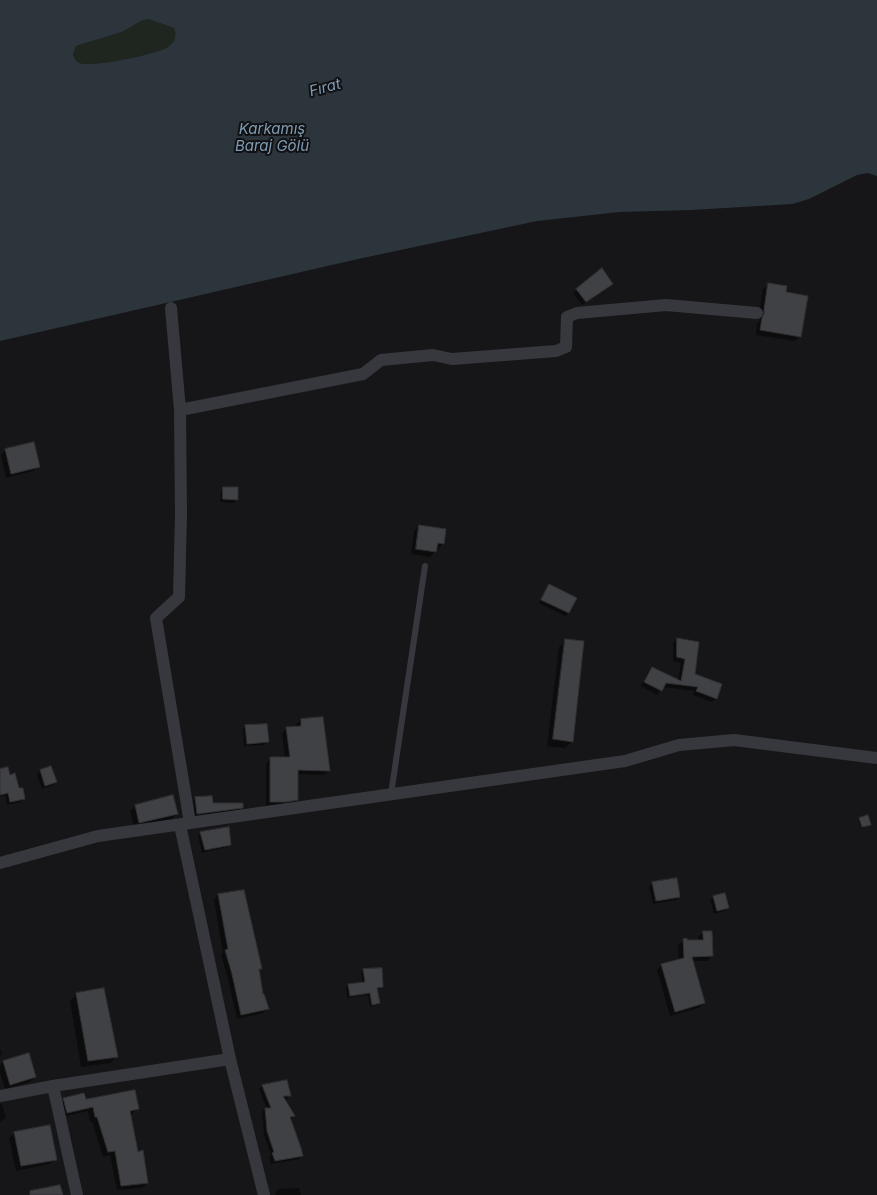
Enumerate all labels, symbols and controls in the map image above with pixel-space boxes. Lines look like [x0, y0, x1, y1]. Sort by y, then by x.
water label: Fırat [307, 75, 343, 101]
water label: Karkamış Baraj Gölü [235, 120, 309, 155]

